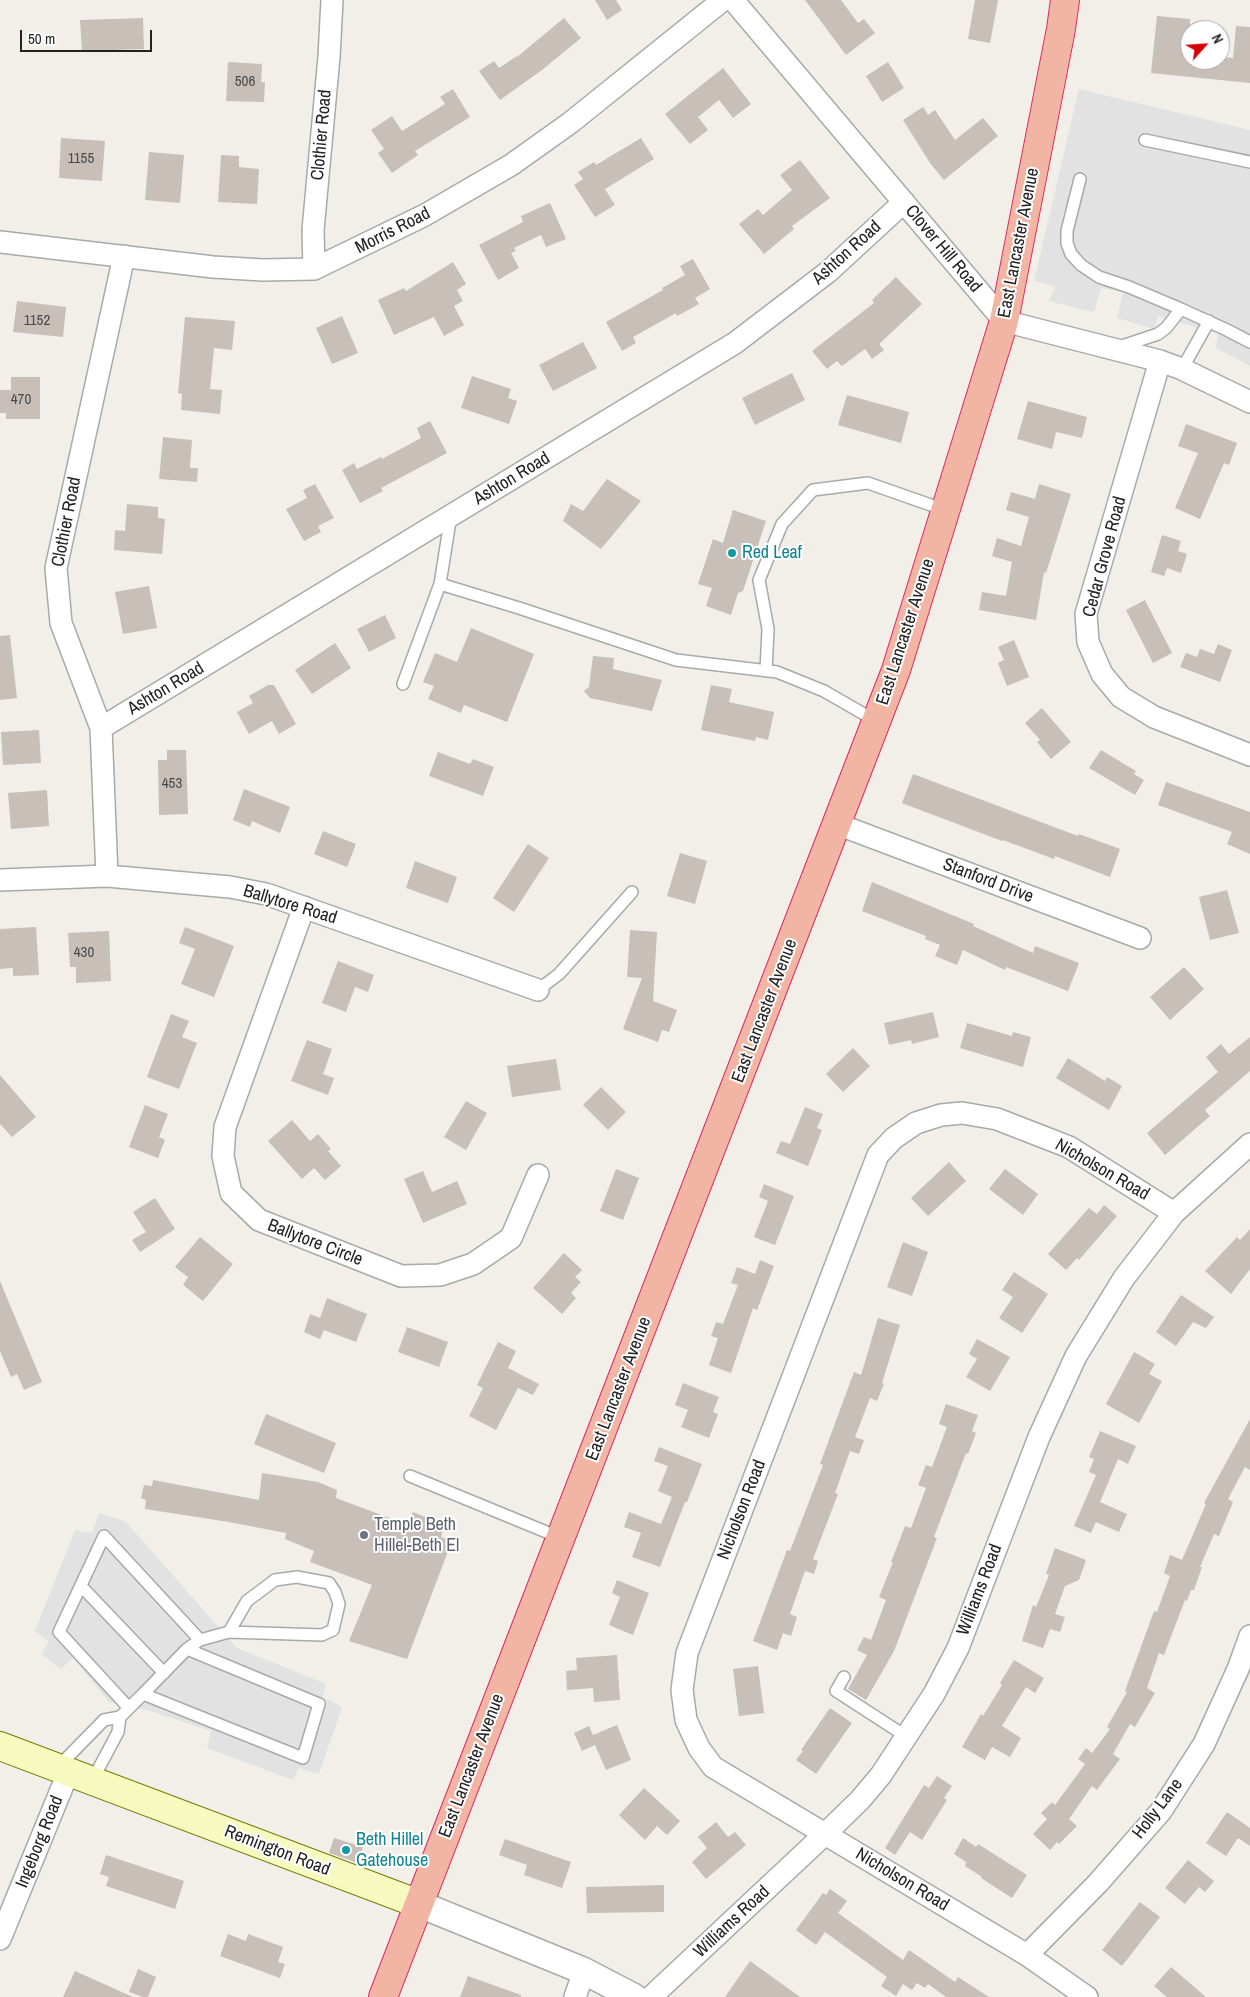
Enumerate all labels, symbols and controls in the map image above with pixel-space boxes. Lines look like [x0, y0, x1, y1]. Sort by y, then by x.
scale bar [22, 20, 155, 52]
north arrow [1180, 20, 1230, 70]
text: 50 m [28, 28, 55, 49]
text: N [1208, 31, 1227, 47]
house number: 506 [235, 73, 255, 91]
street label: Clothier Road [307, 89, 337, 181]
house number: 1155 [68, 150, 94, 168]
street label: East Lancaster Avenue [994, 166, 1044, 320]
street label: Clover Hill Road [900, 201, 986, 297]
street label: Morris Road [352, 203, 434, 259]
street label: Ashton Road [808, 216, 886, 290]
house number: 1152 [24, 312, 50, 330]
house number: 470 [11, 391, 31, 409]
street label: Ashton Road [470, 448, 554, 510]
street label: Clothier Road [48, 475, 86, 569]
street label: Cedar Grove Road [1079, 494, 1131, 620]
place label: Red Leaf [742, 542, 802, 564]
marker: Red Leaf [726, 547, 738, 559]
street label: East Lancaster Avenue [872, 556, 940, 708]
street label: Ashton Road [124, 658, 208, 720]
house number: 453 [162, 775, 182, 793]
street label: Stanford Drive [940, 854, 1036, 908]
street label: Ballytore Road [241, 881, 339, 929]
street label: East Lancaster Avenue [728, 936, 802, 1086]
house number: 430 [74, 944, 94, 962]
street label: Nicholson Road [1051, 1134, 1153, 1206]
street label: Ballytore Circle [264, 1215, 366, 1271]
street label: East Lancaster Avenue [582, 1314, 656, 1464]
street label: Nicholson Road [713, 1457, 771, 1563]
place label: Temple Beth Hillel-Beth El [374, 1514, 459, 1556]
marker: Temple Beth Hillel-Beth El [358, 1529, 370, 1541]
street label: Williams Road [953, 1541, 1007, 1639]
street label: East Lancaster Avenue [435, 1691, 509, 1841]
street label: Holly Lane [1128, 1775, 1188, 1843]
street label: Ingeborg Road [12, 1793, 68, 1891]
street label: Remington Road [221, 1821, 333, 1881]
place label: Beth Hillel Gatehouse [356, 1829, 428, 1872]
marker: Beth Hillel Gatehouse [340, 1844, 352, 1856]
street label: Nicholson Road [851, 1844, 953, 1916]
street label: Williams Road [690, 1881, 774, 1963]

